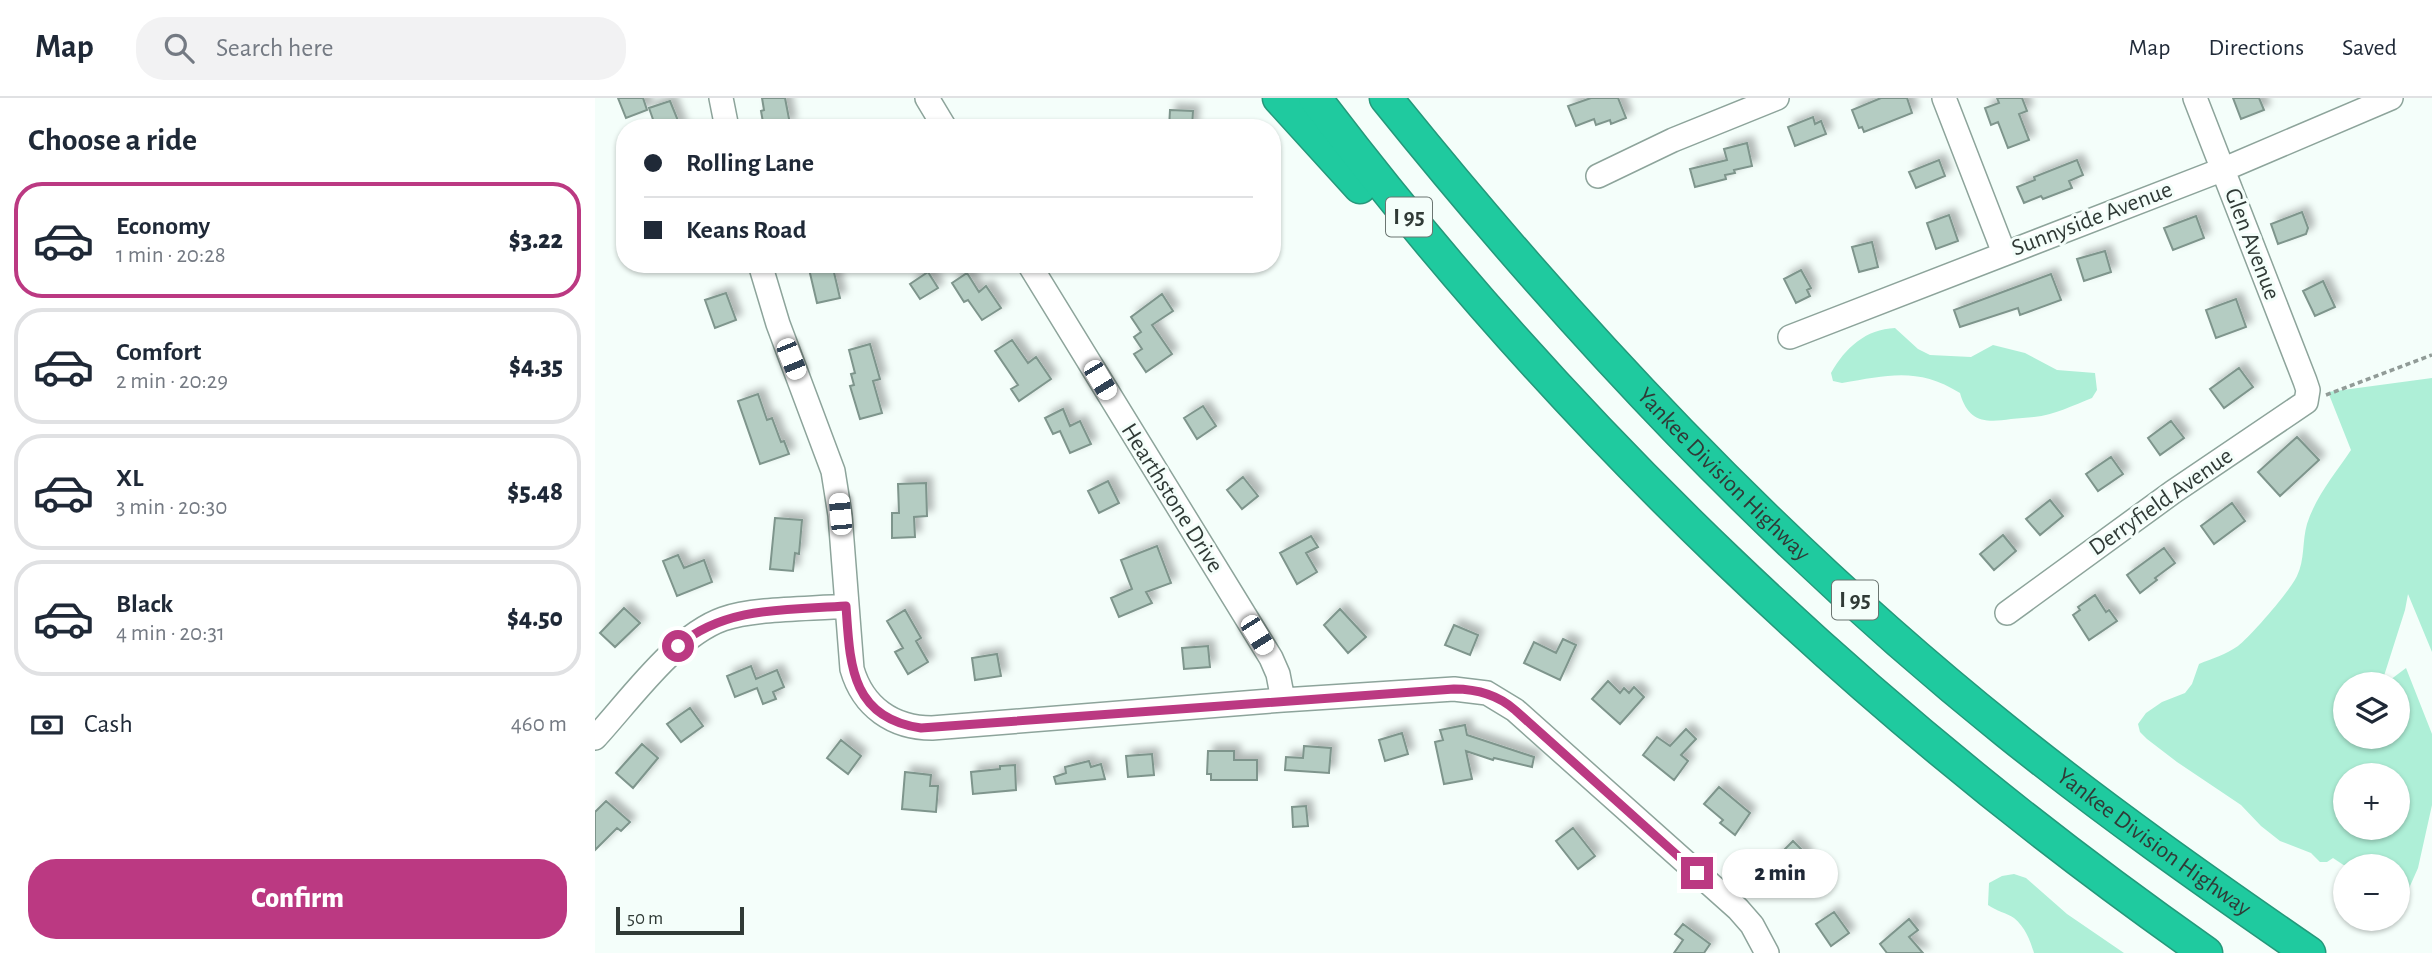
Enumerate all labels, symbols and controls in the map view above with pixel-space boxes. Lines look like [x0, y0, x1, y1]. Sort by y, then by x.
search box [136, 17, 626, 80]
icon: search [160, 29, 198, 67]
text: Map [35, 31, 94, 64]
text: Search here [216, 35, 334, 61]
text: Map [2128, 36, 2170, 60]
text: Directions [2208, 36, 2304, 60]
text: Saved [2342, 36, 2397, 60]
text: Choose a ride [28, 124, 197, 156]
text: Rolling Lane [686, 150, 814, 176]
street label: Sunnyside Avenue [2008, 177, 2176, 261]
street label: Glen Avenue [2220, 185, 2284, 303]
road number: I 95 [1386, 198, 1432, 236]
icon: car [32, 209, 95, 272]
text: Economy [116, 213, 210, 239]
text: Keans Road [686, 217, 806, 243]
text: $3.22 [509, 227, 563, 253]
text: 1 min · 20:28 [116, 244, 226, 267]
icon: car [32, 335, 95, 398]
car [774, 336, 809, 382]
text: Comfort [116, 339, 201, 365]
text: $4.35 [509, 353, 563, 379]
car [1081, 357, 1120, 403]
text: 2 min · 20:29 [116, 370, 228, 393]
street label: Yankee Division Highway [1632, 384, 1814, 566]
street label: Hearthstone Drive [1117, 419, 1227, 577]
street label: Derryfield Avenue [2085, 444, 2237, 560]
icon: car [32, 461, 95, 524]
text: XL [116, 465, 143, 491]
text: $5.48 [507, 479, 563, 505]
car [828, 492, 853, 536]
text: 3 min · 20:30 [116, 496, 227, 519]
road number: I 95 [1832, 580, 1878, 620]
icon: car [32, 587, 95, 650]
text: Black [116, 591, 173, 617]
text: $4.50 [507, 605, 563, 631]
car [1237, 612, 1278, 658]
text: 4 min · 20:31 [116, 622, 225, 645]
route start [662, 630, 694, 662]
map controls [2333, 672, 2410, 931]
button: layers [2333, 672, 2410, 749]
icon: cash [28, 706, 66, 744]
text: Cash [84, 711, 133, 737]
text: 460 m [511, 713, 567, 736]
button: + [2333, 763, 2410, 840]
street label: Yankee Division Highway [2052, 764, 2255, 921]
callout: 2 min [1721, 848, 1837, 898]
button: − [2333, 854, 2410, 931]
route end [1681, 857, 1713, 889]
button: Confirm [28, 859, 567, 939]
text: 2 min [1754, 862, 1806, 885]
scale bar [616, 904, 744, 936]
text: 50 m [627, 909, 663, 928]

